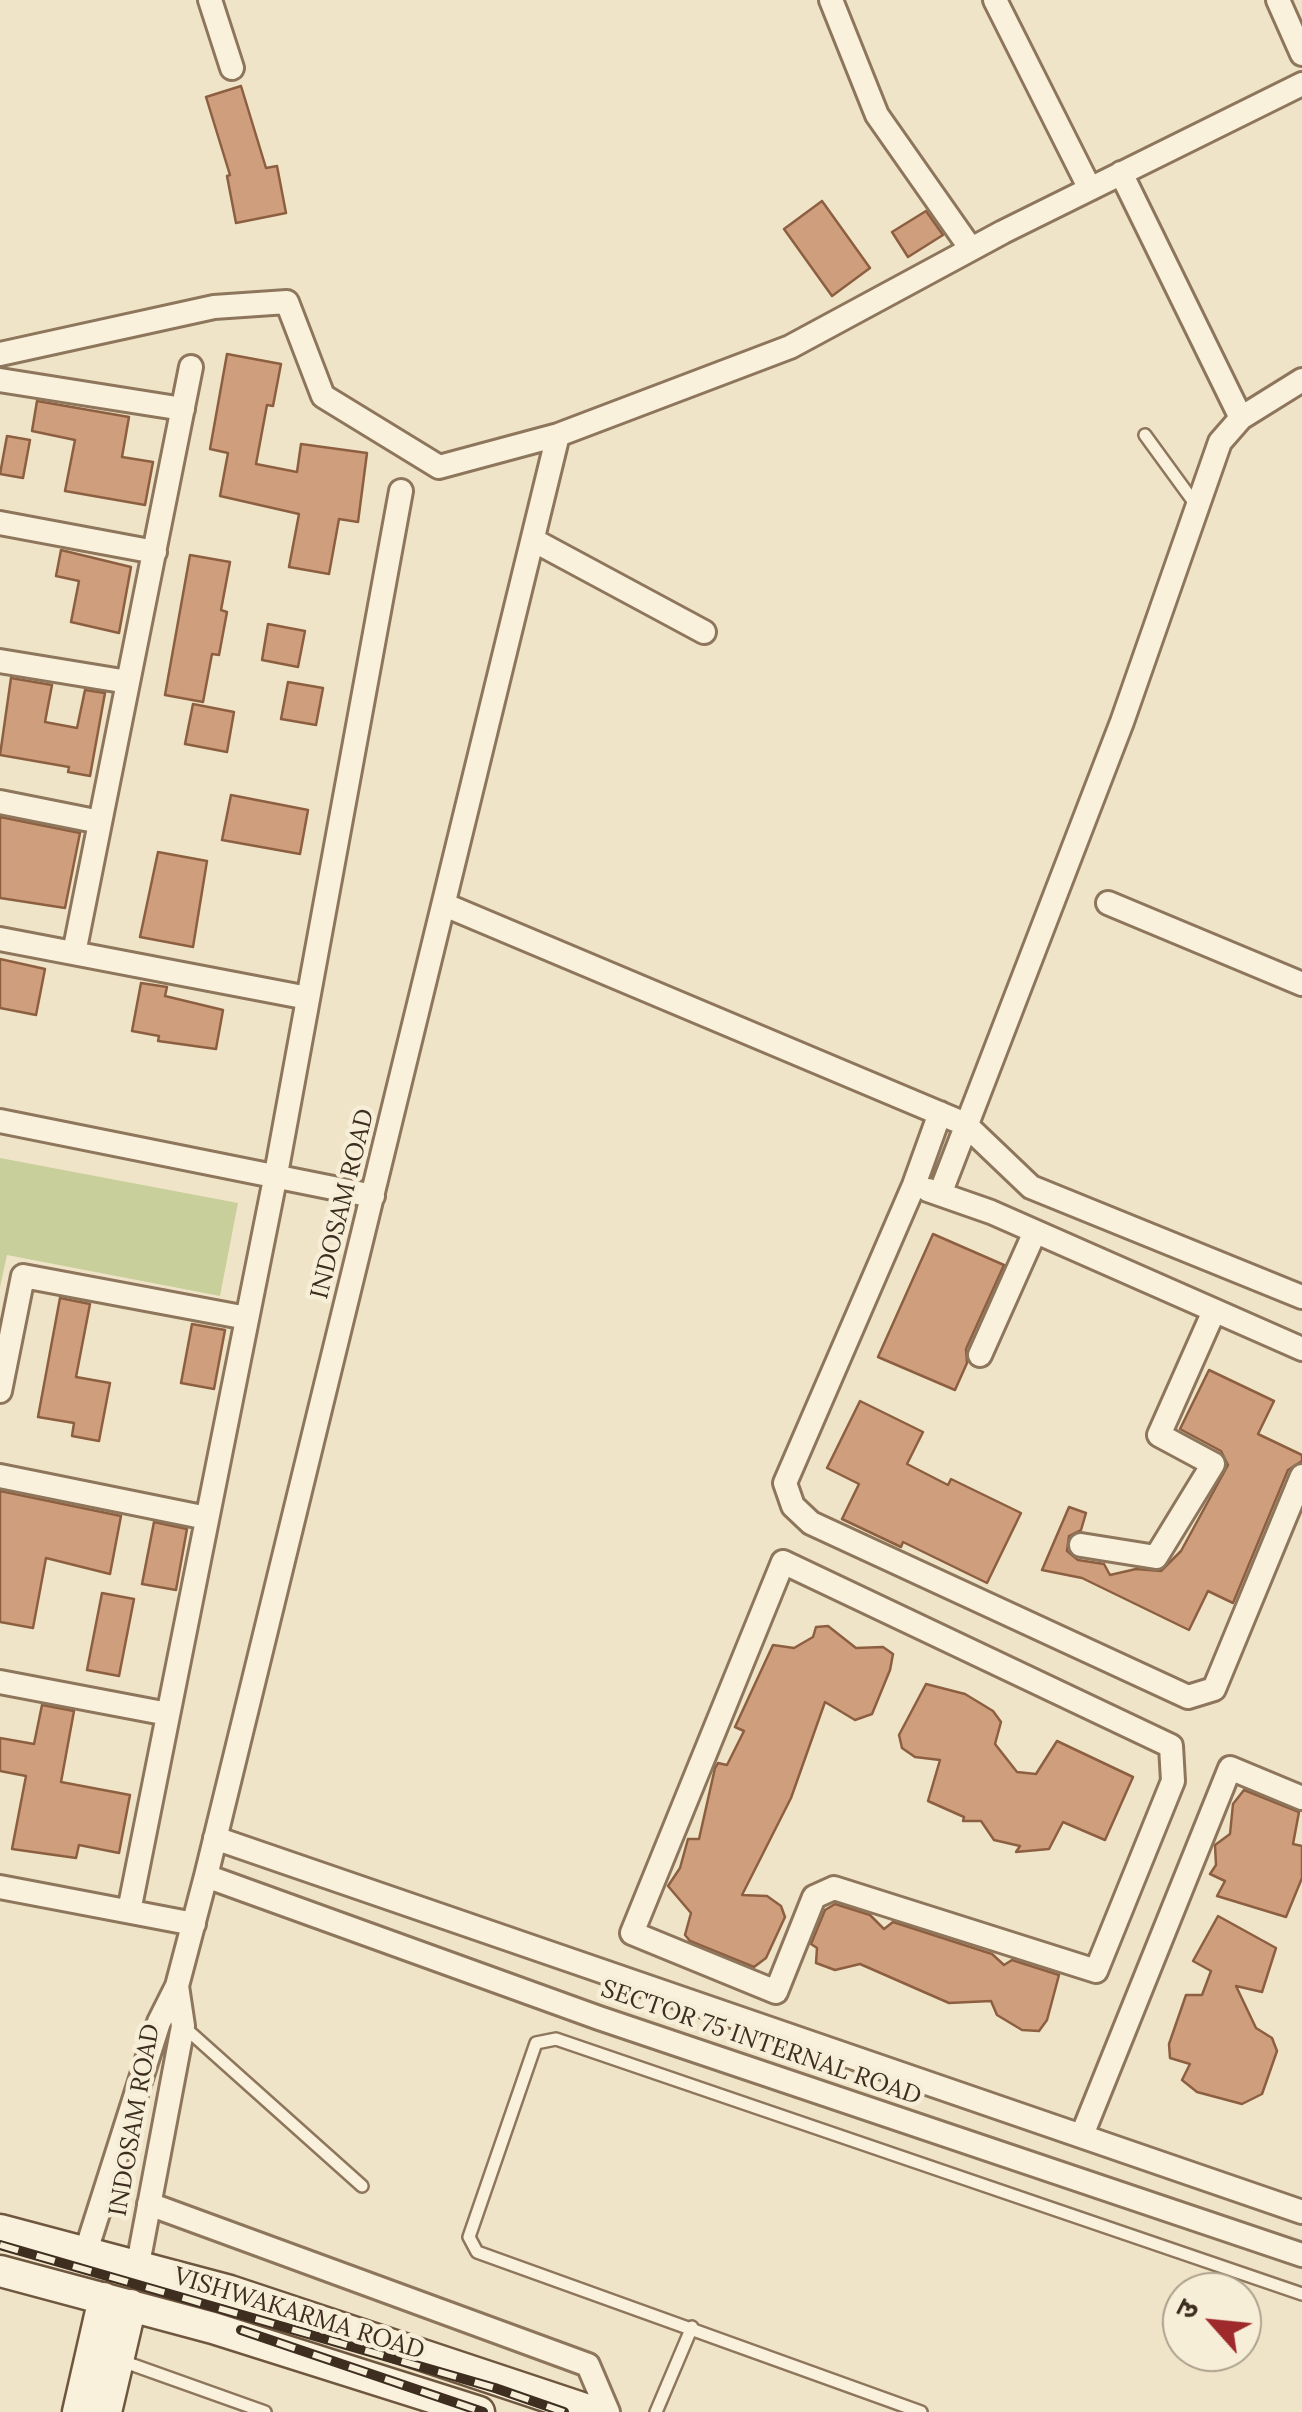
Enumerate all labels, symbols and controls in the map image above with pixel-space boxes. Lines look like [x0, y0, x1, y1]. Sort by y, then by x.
street label: INDOSAM ROAD [305, 1106, 381, 1302]
street label: SECTOR 75 INTERNAL ROAD [597, 1974, 925, 2112]
street label: INDOSAM ROAD [103, 2021, 167, 2219]
street label: VISHWAKARMA ROAD [170, 2262, 428, 2366]
north arrow [1162, 2272, 1262, 2372]
text: उ [1167, 2294, 1207, 2325]

